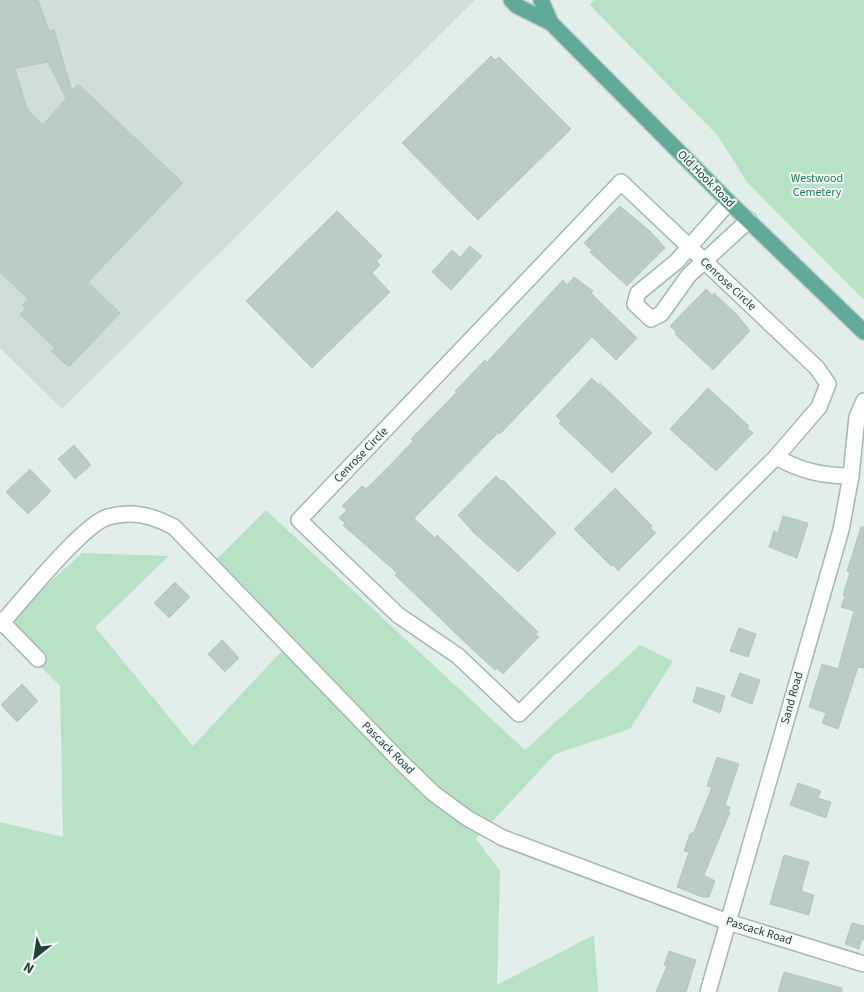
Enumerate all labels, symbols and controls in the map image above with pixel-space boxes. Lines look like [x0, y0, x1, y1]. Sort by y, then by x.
street label: Old Hook Road [673, 146, 739, 212]
park label: Westwood Cemetery [791, 170, 843, 201]
street label: Cenrose Circle [696, 253, 760, 315]
street label: Cenrose Circle [330, 423, 392, 487]
street label: Sand Road [776, 670, 808, 726]
street label: Pascack Road [358, 718, 418, 778]
street label: Pascack Road [724, 913, 794, 949]
north arrow [10, 932, 60, 982]
text: N [20, 956, 38, 978]

